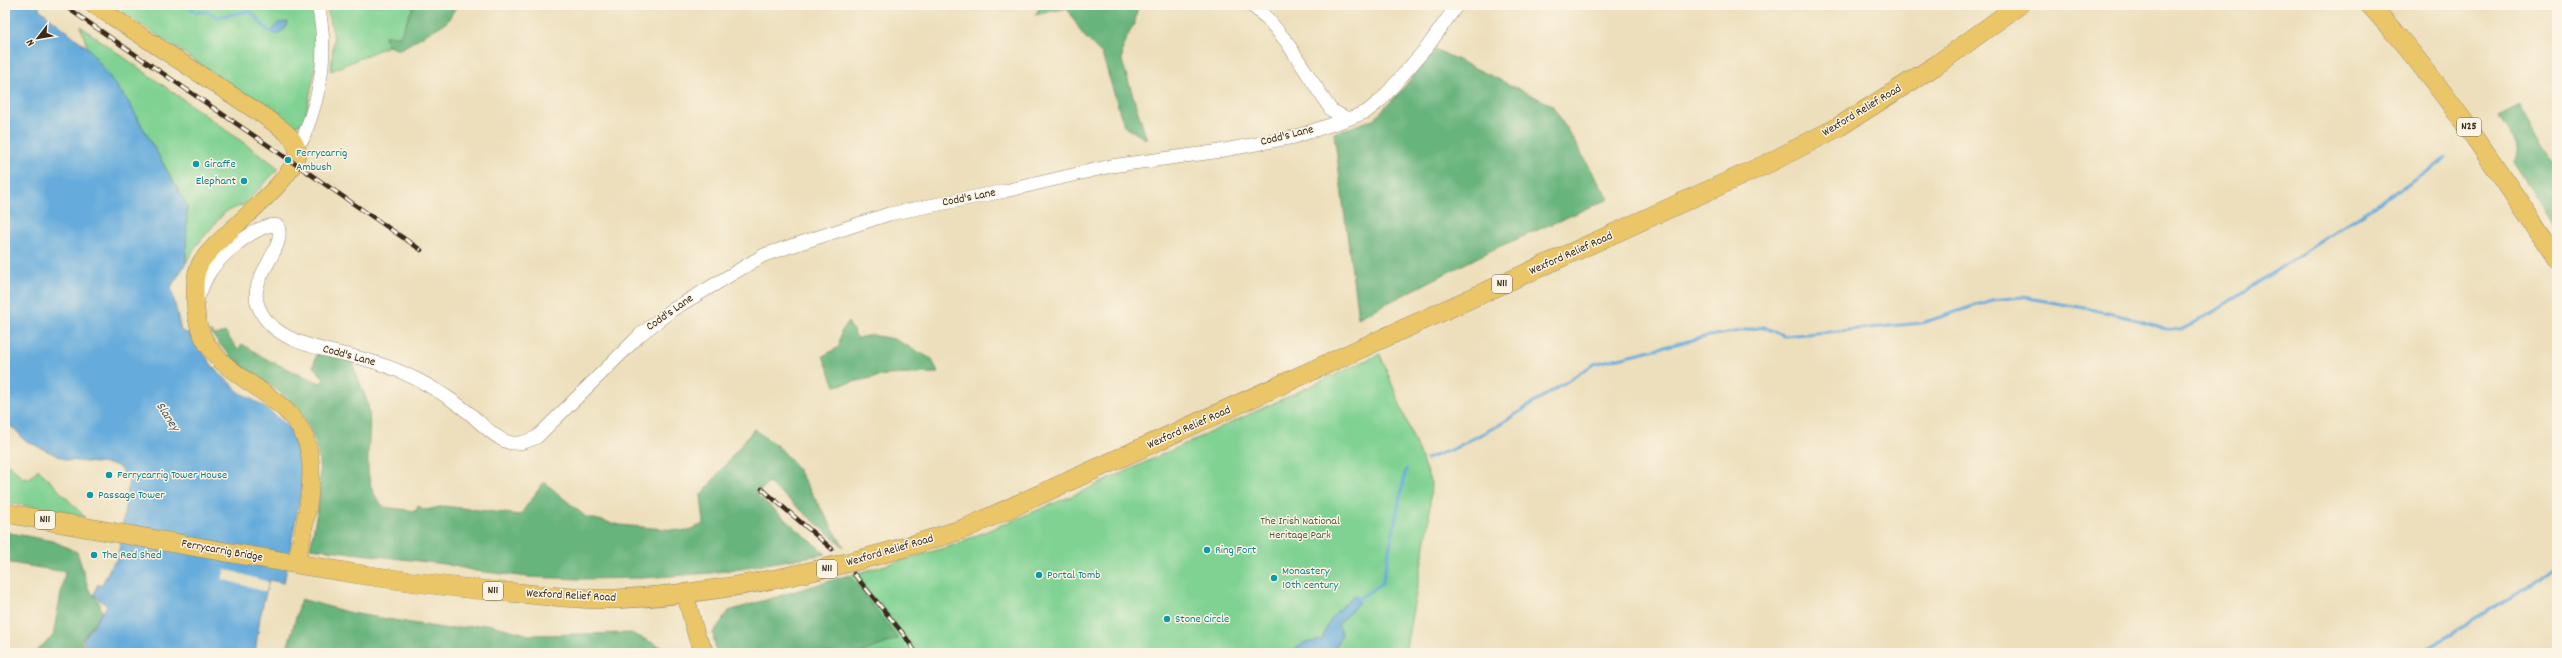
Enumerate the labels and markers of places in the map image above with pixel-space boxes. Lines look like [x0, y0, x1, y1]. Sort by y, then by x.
place label: Ferrycarrig Ambush [296, 145, 347, 176]
marker: Ferrycarrig Ambush [283, 155, 293, 165]
place label: Giraffe [204, 156, 236, 173]
marker: Giraffe [191, 159, 201, 169]
place label: Elephant [196, 173, 237, 190]
marker: Elephant [239, 176, 249, 186]
place label: Ferrycarrig Tower House [117, 467, 227, 484]
marker: Ferrycarrig Tower House [104, 470, 114, 480]
place label: Passage Tower [98, 487, 165, 504]
marker: Passage Tower [85, 490, 95, 500]
place label: Ring Fort [1215, 542, 1257, 559]
marker: Ring Fort [1202, 545, 1212, 555]
place label: The Red Shed [102, 547, 162, 564]
marker: The Red Shed [89, 550, 99, 560]
place label: Monastery 10th century [1282, 563, 1340, 594]
place label: Portal Tomb [1047, 567, 1100, 584]
marker: Portal Tomb [1034, 570, 1044, 580]
marker: Monastery 10th century [1269, 573, 1279, 583]
place label: Stone Circle [1175, 611, 1229, 628]
marker: Stone Circle [1162, 614, 1172, 624]

